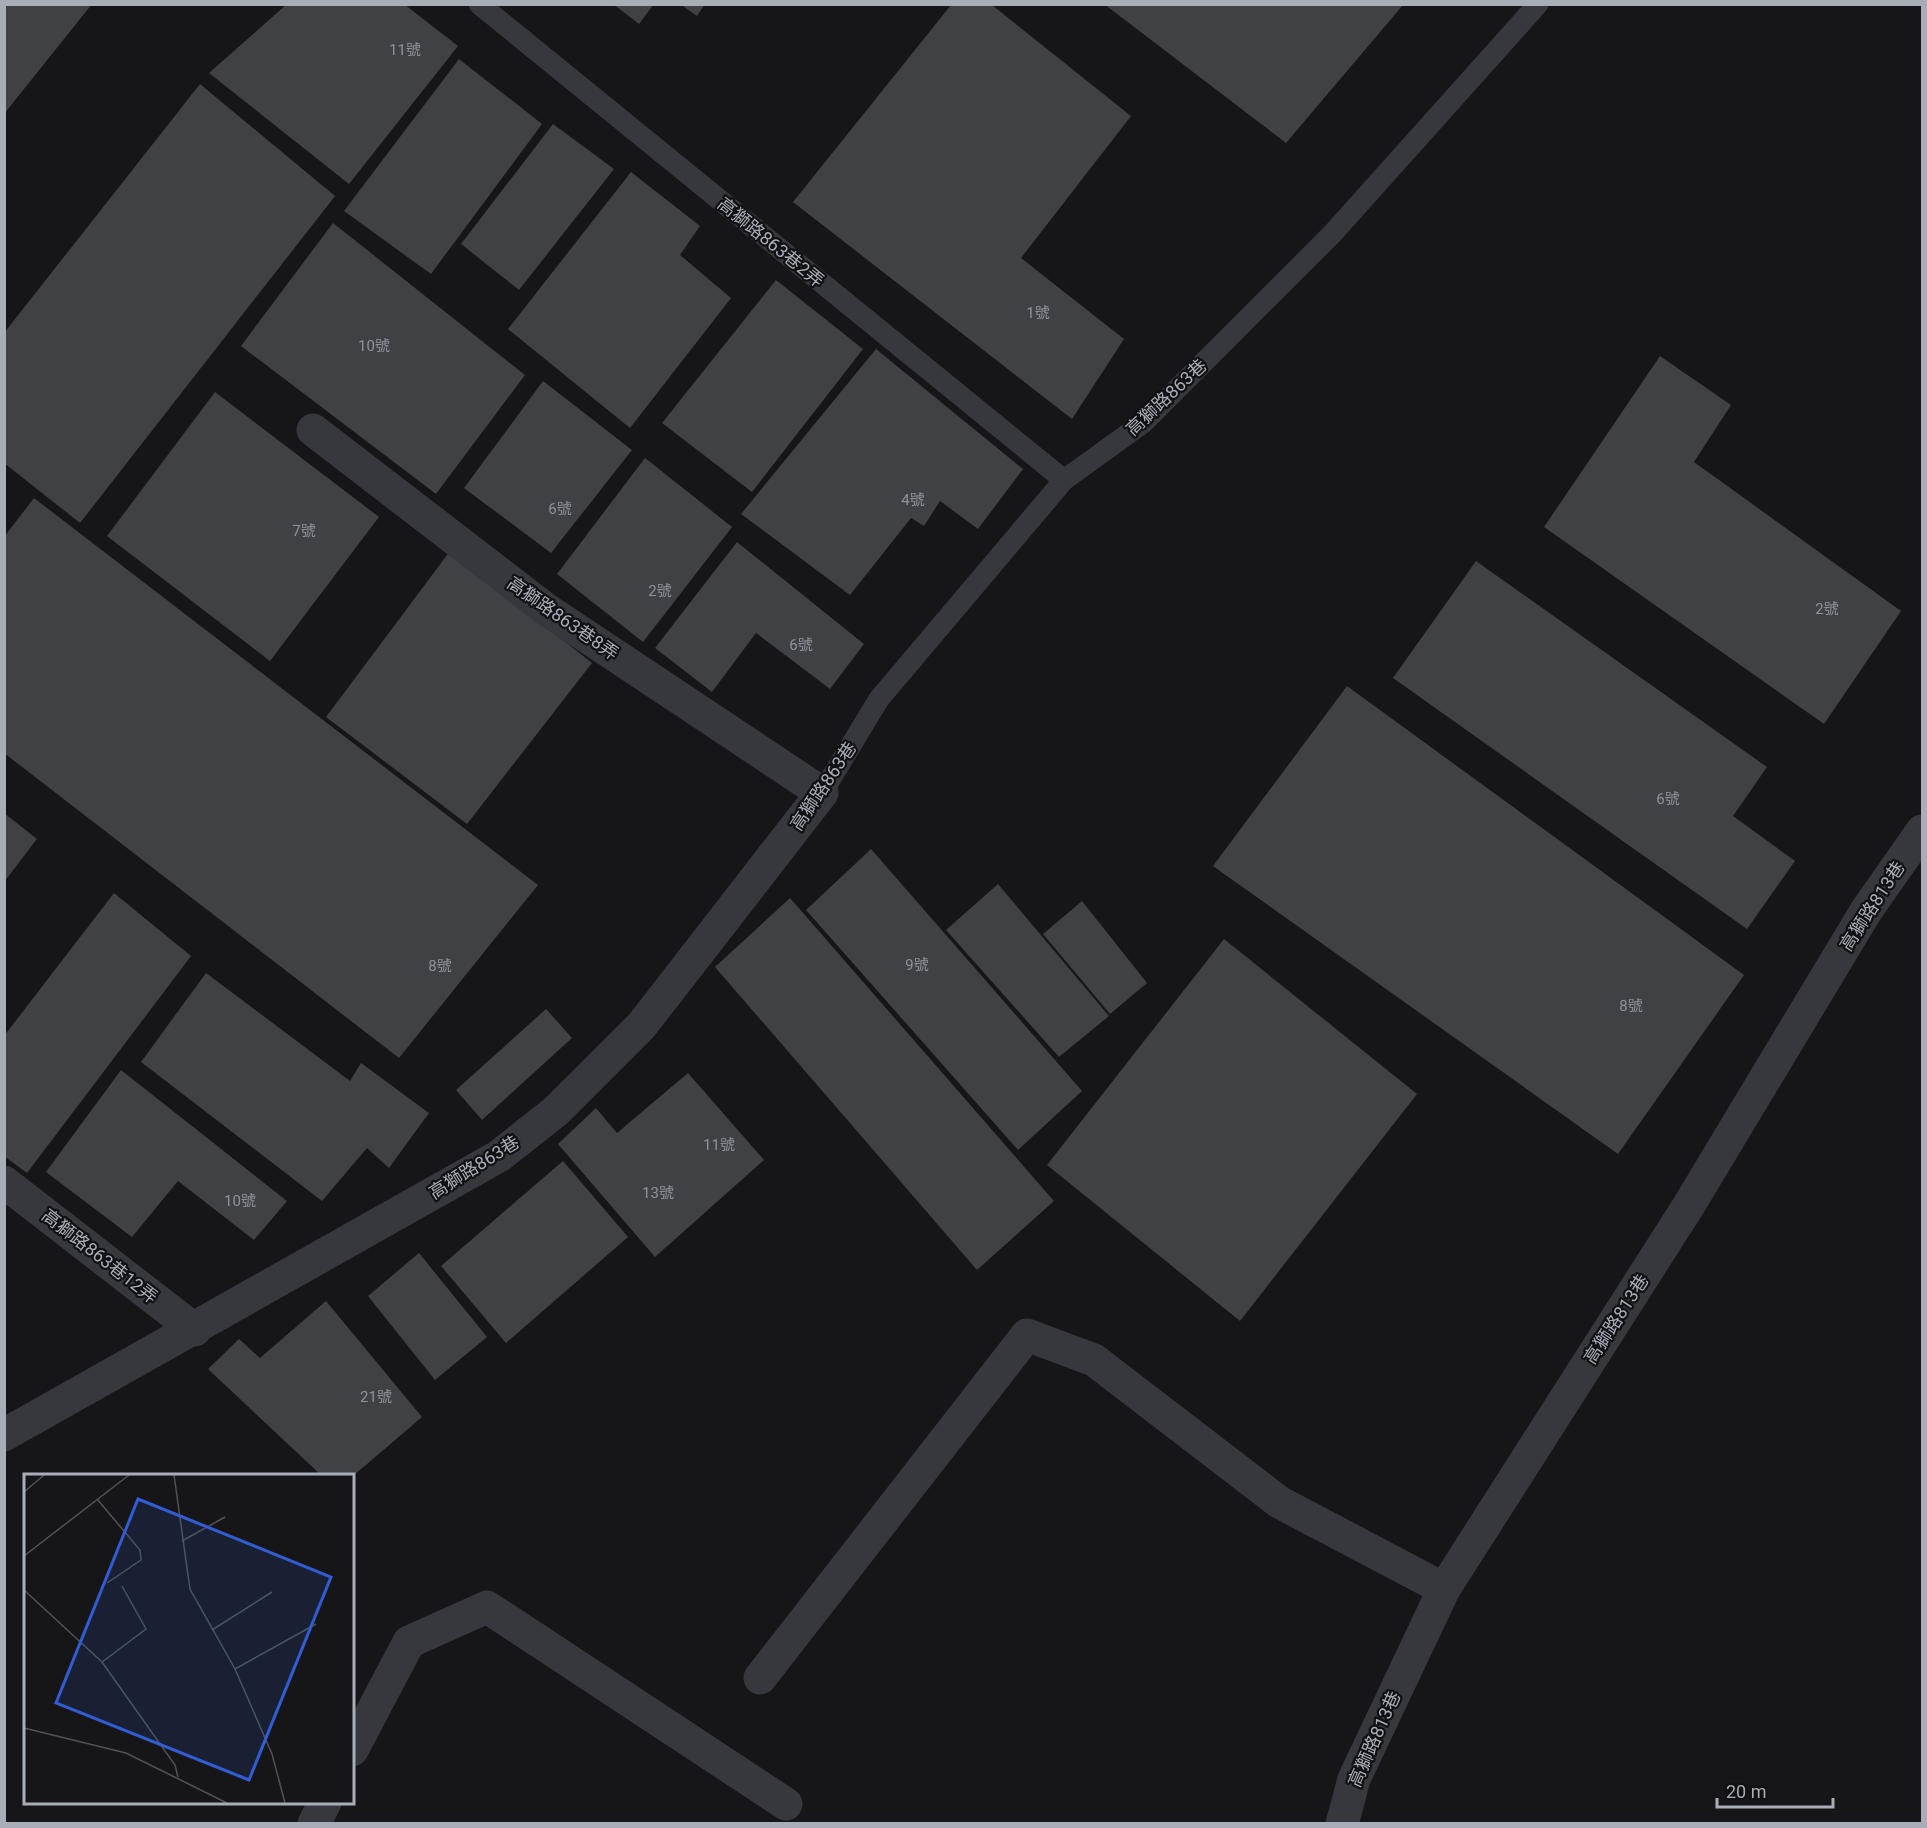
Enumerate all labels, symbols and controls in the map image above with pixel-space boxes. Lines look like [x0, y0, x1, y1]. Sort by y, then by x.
house number: 11號 [389, 41, 421, 59]
street label: 高獅路863巷2弄 [714, 193, 828, 291]
house number: 1號 [1026, 304, 1050, 322]
house number: 10號 [358, 337, 390, 355]
street label: 高獅路863巷 [1121, 354, 1211, 440]
house number: 4號 [901, 491, 925, 509]
house number: 6號 [548, 500, 572, 518]
house number: 7號 [292, 522, 316, 540]
street label: 高獅路863巷8弄 [504, 572, 622, 664]
house number: 2號 [648, 582, 672, 600]
house number: 2號 [1815, 600, 1839, 618]
house number: 6號 [789, 636, 813, 654]
street label: 高獅路863巷 [786, 738, 860, 834]
house number: 6號 [1656, 790, 1680, 808]
street label: 高獅路813巷 [1835, 857, 1909, 955]
house number: 9號 [905, 956, 929, 974]
house number: 8號 [428, 957, 452, 975]
house number: 8號 [1619, 997, 1643, 1015]
street label: 高獅路863巷 [425, 1131, 523, 1203]
house number: 11號 [703, 1136, 735, 1154]
house number: 13號 [642, 1184, 674, 1202]
house number: 10號 [224, 1192, 256, 1210]
street label: 高獅路863巷12弄 [38, 1204, 162, 1308]
street label: 高獅路813巷 [1579, 1270, 1653, 1368]
house number: 21號 [360, 1388, 392, 1406]
inset map [24, 1474, 354, 1804]
street label: 高獅路813巷 [1344, 1688, 1404, 1790]
scale bar [1717, 1771, 1832, 1809]
text: 20 m [1726, 1781, 1766, 1802]

